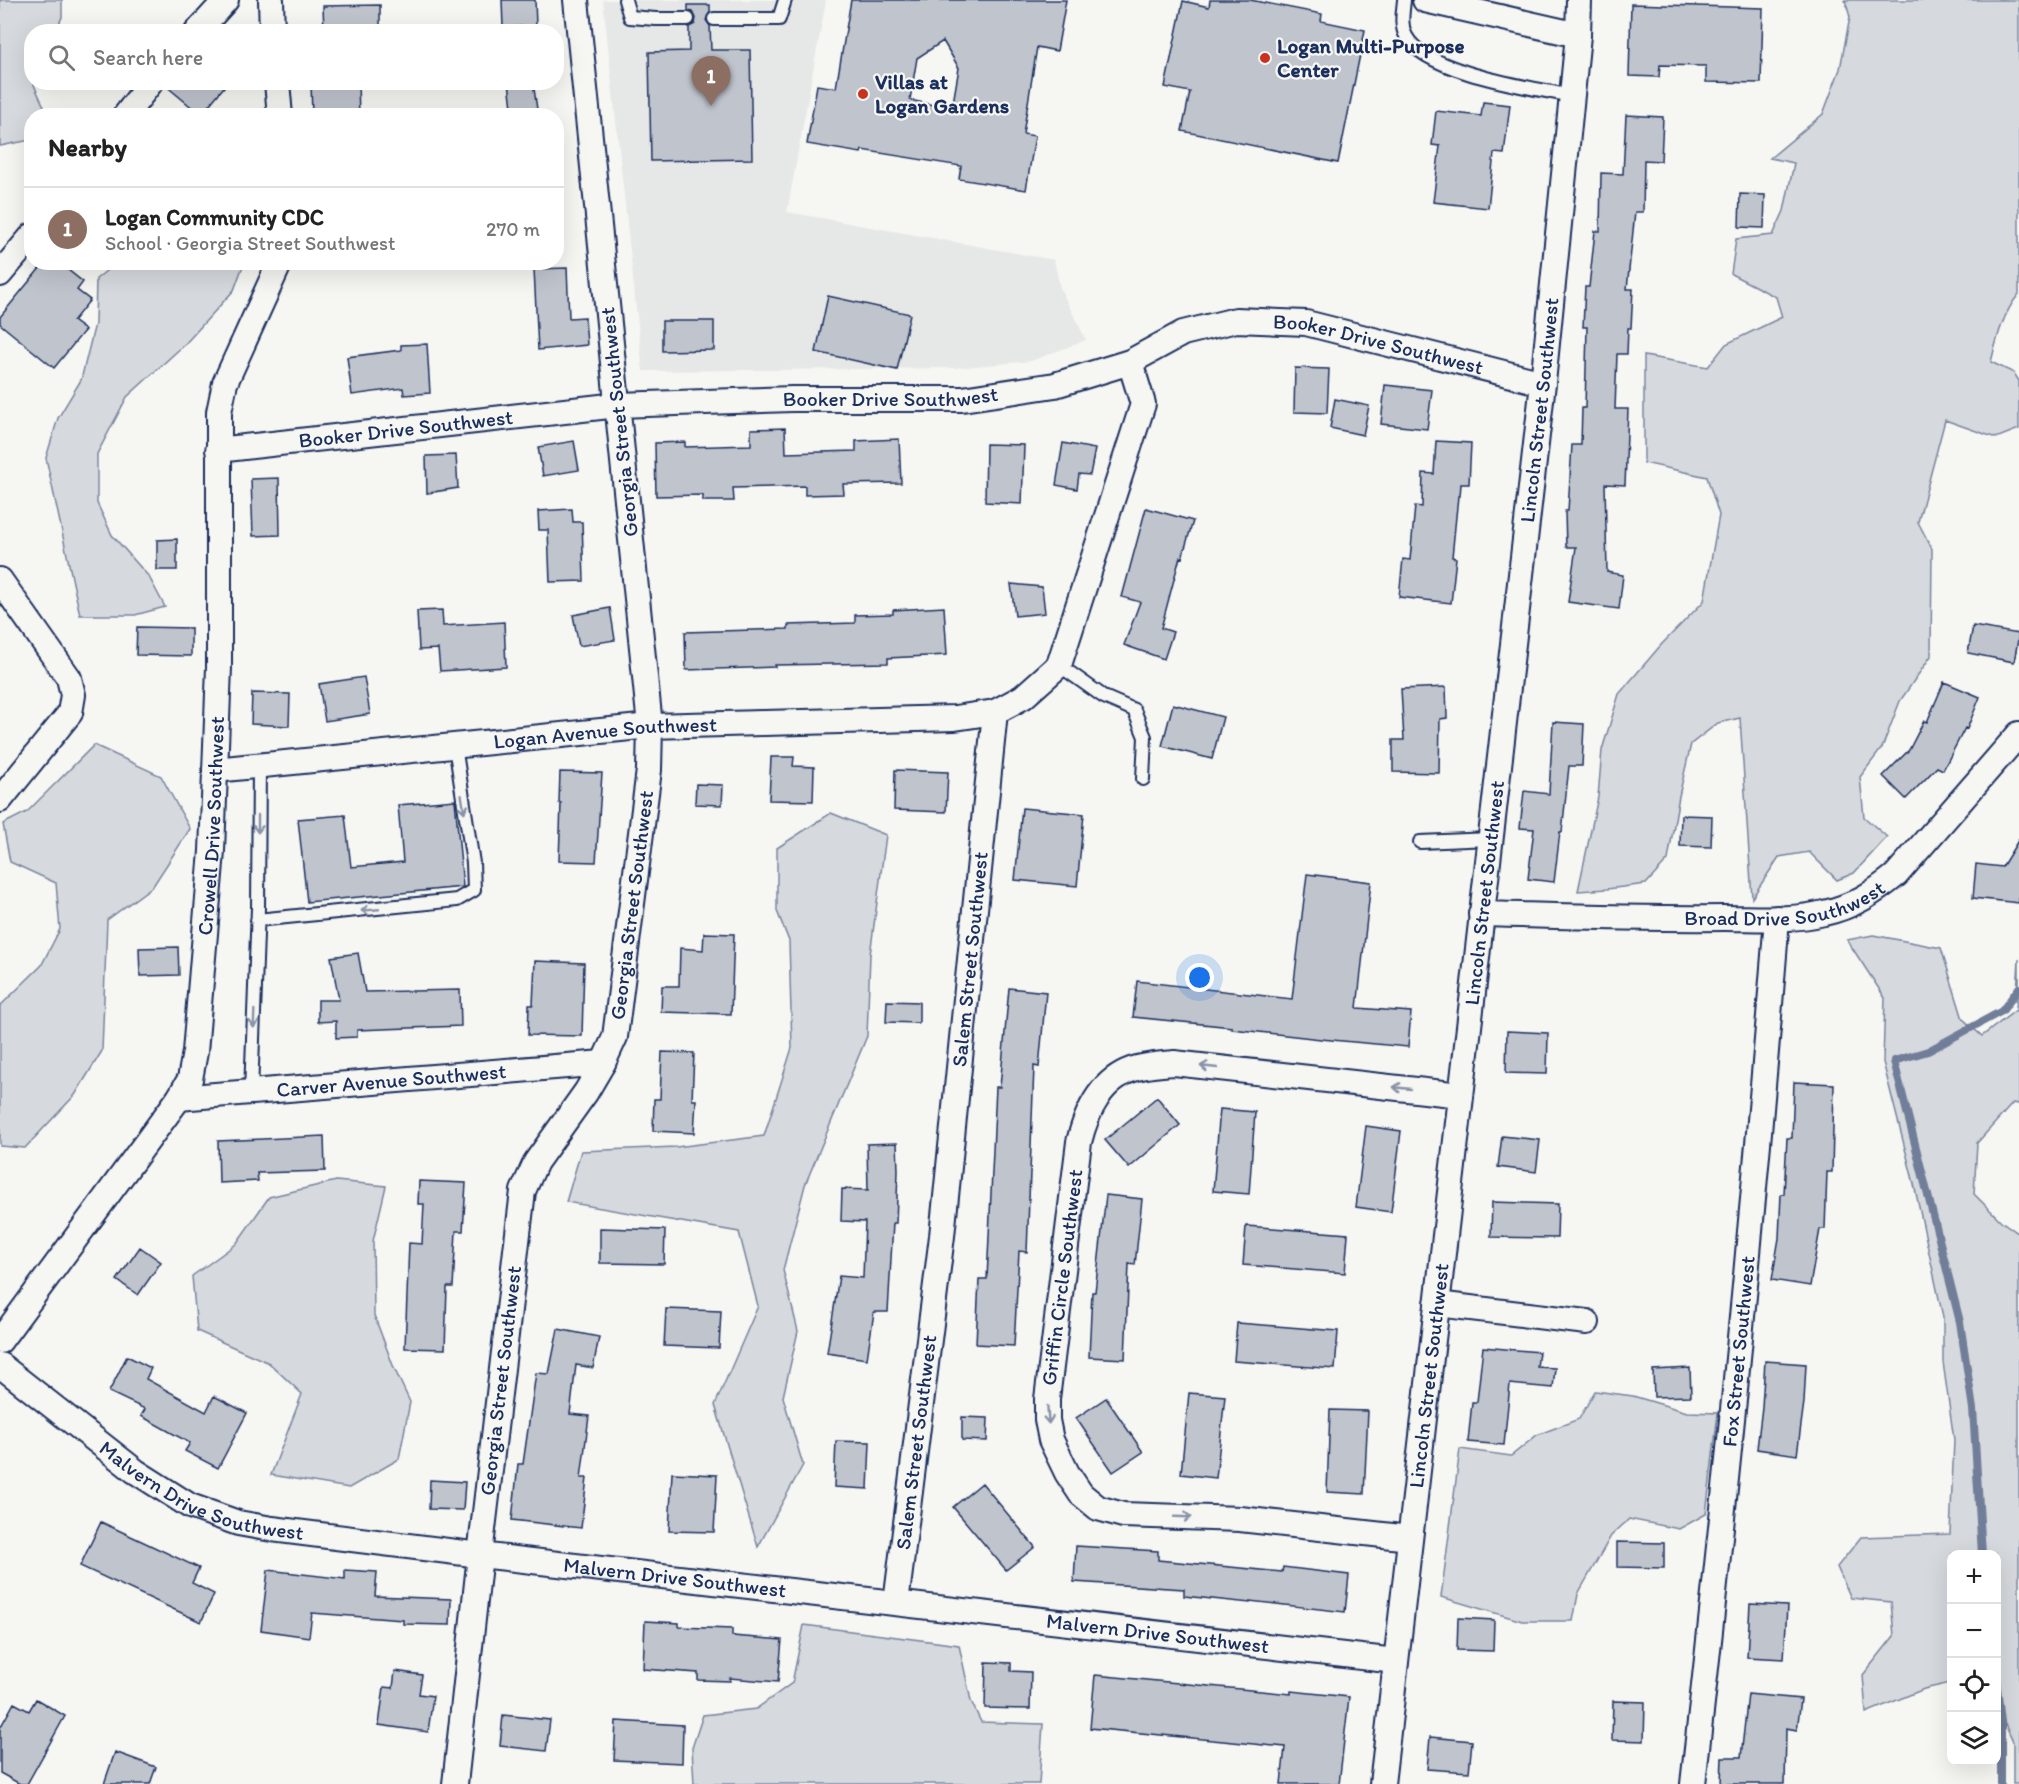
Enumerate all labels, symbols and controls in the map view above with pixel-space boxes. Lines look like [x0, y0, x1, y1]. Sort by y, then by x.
search box [24, 24, 564, 90]
place label: Logan Multi-Purpose Center [1277, 33, 1464, 82]
icon: search [45, 41, 78, 74]
text: Search here [93, 44, 203, 71]
marker: Logan Multi-Purpose Center [1258, 51, 1272, 65]
pin: 1 [692, 57, 730, 106]
place label: Villas at Logan Gardens [875, 69, 1009, 119]
marker: Villas at Logan Gardens [856, 87, 870, 101]
text: Nearby [48, 131, 127, 163]
text: Logan Community CDC [105, 204, 324, 231]
text: 1 [63, 217, 72, 241]
text: 270 m [486, 217, 540, 241]
text: School · Georgia Street Southwest [105, 231, 396, 255]
street label: Lincoln Street Southwest [1514, 296, 1564, 524]
street label: Georgia Street Southwest [594, 306, 643, 538]
street label: Booker Drive Southwest [1273, 309, 1486, 379]
street label: Booker Drive Southwest [782, 381, 1000, 412]
street label: Booker Drive Southwest [297, 404, 514, 453]
street label: Logan Avenue Southwest [492, 711, 717, 754]
street label: Crowell Drive Southwest [192, 716, 229, 936]
street label: Lincoln Street Southwest [1459, 779, 1509, 1007]
street label: Georgia Street Southwest [604, 789, 658, 1021]
one-way arrow [458, 793, 469, 813]
one-way arrow [252, 813, 264, 833]
street label: Salem Street Southwest [946, 850, 993, 1068]
street label: Broad Drive Southwest [1684, 875, 1890, 931]
one-way arrow [360, 905, 380, 916]
your location [1185, 963, 1214, 992]
one-way arrow [248, 1008, 259, 1028]
street label: Carver Avenue Southwest [275, 1058, 507, 1102]
one-way arrow [1199, 1061, 1219, 1072]
one-way arrow [1393, 1082, 1413, 1093]
street label: Griffin Circle Southwest [1036, 1168, 1088, 1387]
street label: Fox Street Southwest [1716, 1255, 1760, 1448]
street label: Lincoln Street Southwest [1403, 1262, 1454, 1489]
street label: Georgia Street Southwest [474, 1264, 526, 1497]
street label: Salem Street Southwest [890, 1333, 942, 1551]
one-way arrow [1042, 1405, 1053, 1425]
street label: Malvern Drive Southwest [95, 1435, 305, 1545]
one-way arrow [1173, 1512, 1193, 1523]
map controls [1947, 1550, 2001, 1766]
button: + [1947, 1550, 2001, 1604]
street label: Malvern Drive Southwest [562, 1552, 788, 1602]
button: − [1947, 1604, 2001, 1658]
street label: Malvern Drive Southwest [1045, 1608, 1271, 1658]
button: locate [1947, 1658, 2001, 1712]
button: layers [1947, 1712, 2001, 1766]

